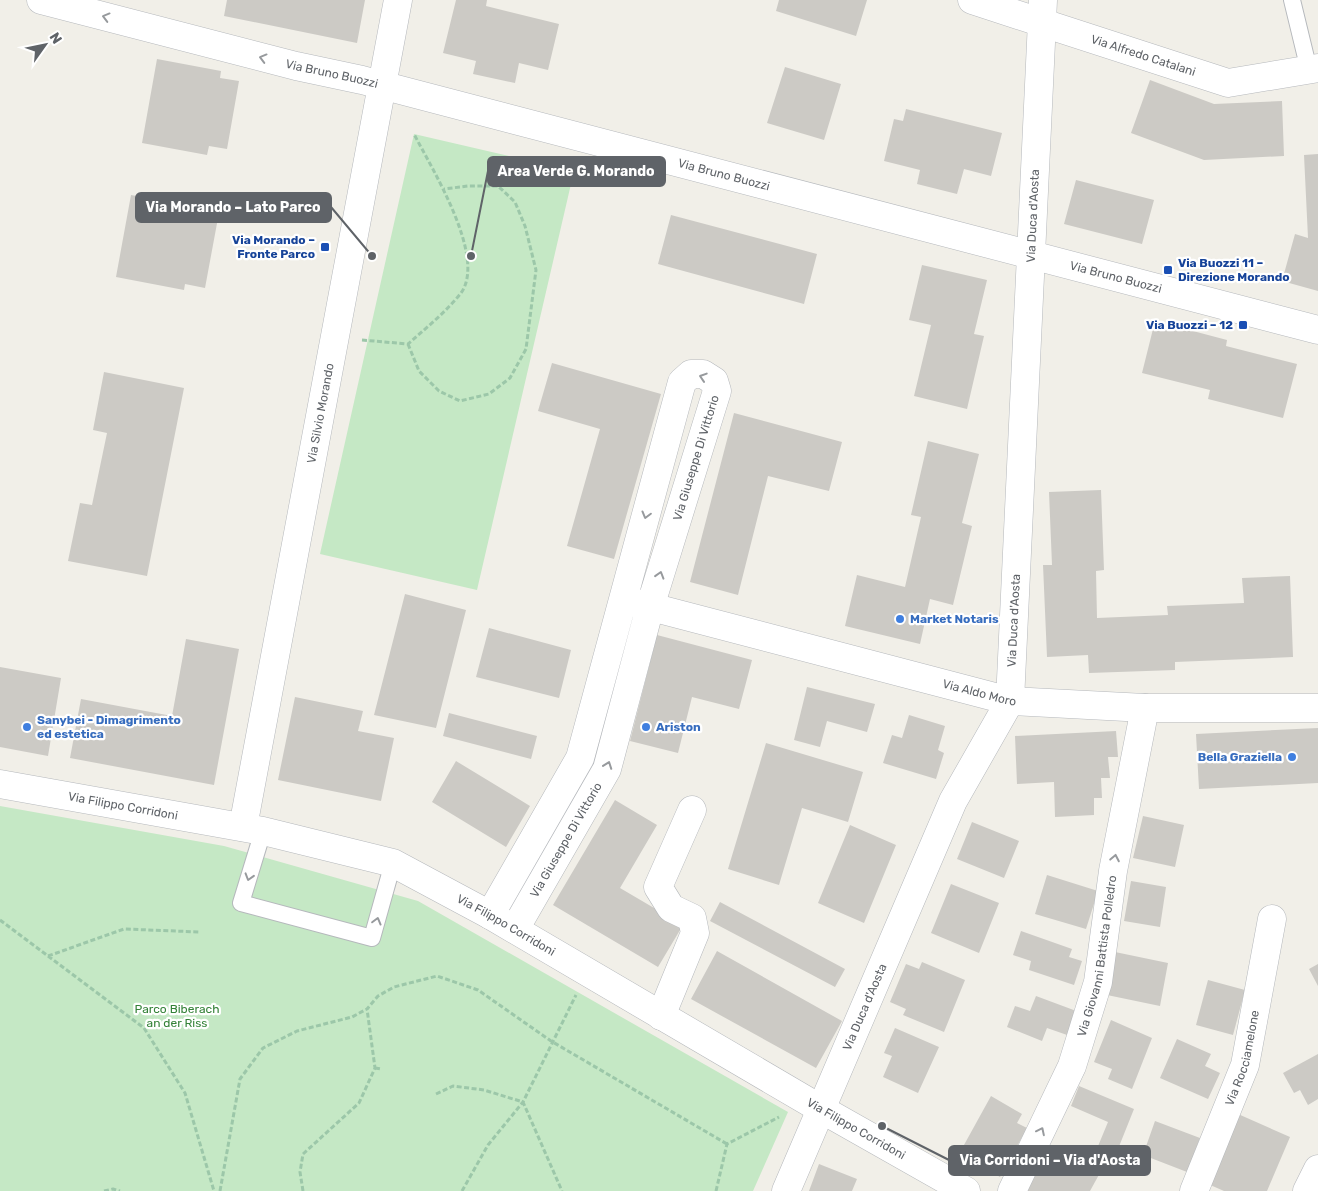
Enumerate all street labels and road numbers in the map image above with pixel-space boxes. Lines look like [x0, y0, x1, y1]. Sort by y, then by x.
street label: Via Alfredo Catalani [1089, 32, 1198, 79]
street label: Via Bruno Buozzi [284, 57, 380, 91]
street label: Via Bruno Buozzi [676, 156, 772, 193]
street label: Via Duca d'Aosta [1024, 169, 1042, 263]
street label: Via Bruno Buozzi [1068, 258, 1163, 296]
street label: Via Silvio Morando [304, 362, 337, 465]
street label: Via Giuseppe Di Vittorio [670, 393, 722, 522]
street label: Via Duca d'Aosta [1005, 574, 1023, 667]
street label: Via Aldo Moro [941, 677, 1017, 708]
street label: Via Giuseppe Di Vittorio [527, 780, 605, 900]
street label: Via Filippo Corridoni [67, 789, 179, 823]
street label: Via Giovanni Battista Polledro [1075, 874, 1119, 1038]
street label: Via Filippo Corridoni [454, 891, 558, 959]
street label: Via Duca d'Aosta [840, 962, 890, 1053]
street label: Via Rocciamelone [1222, 1009, 1262, 1108]
street label: Via Filippo Corridoni [804, 1095, 908, 1162]

